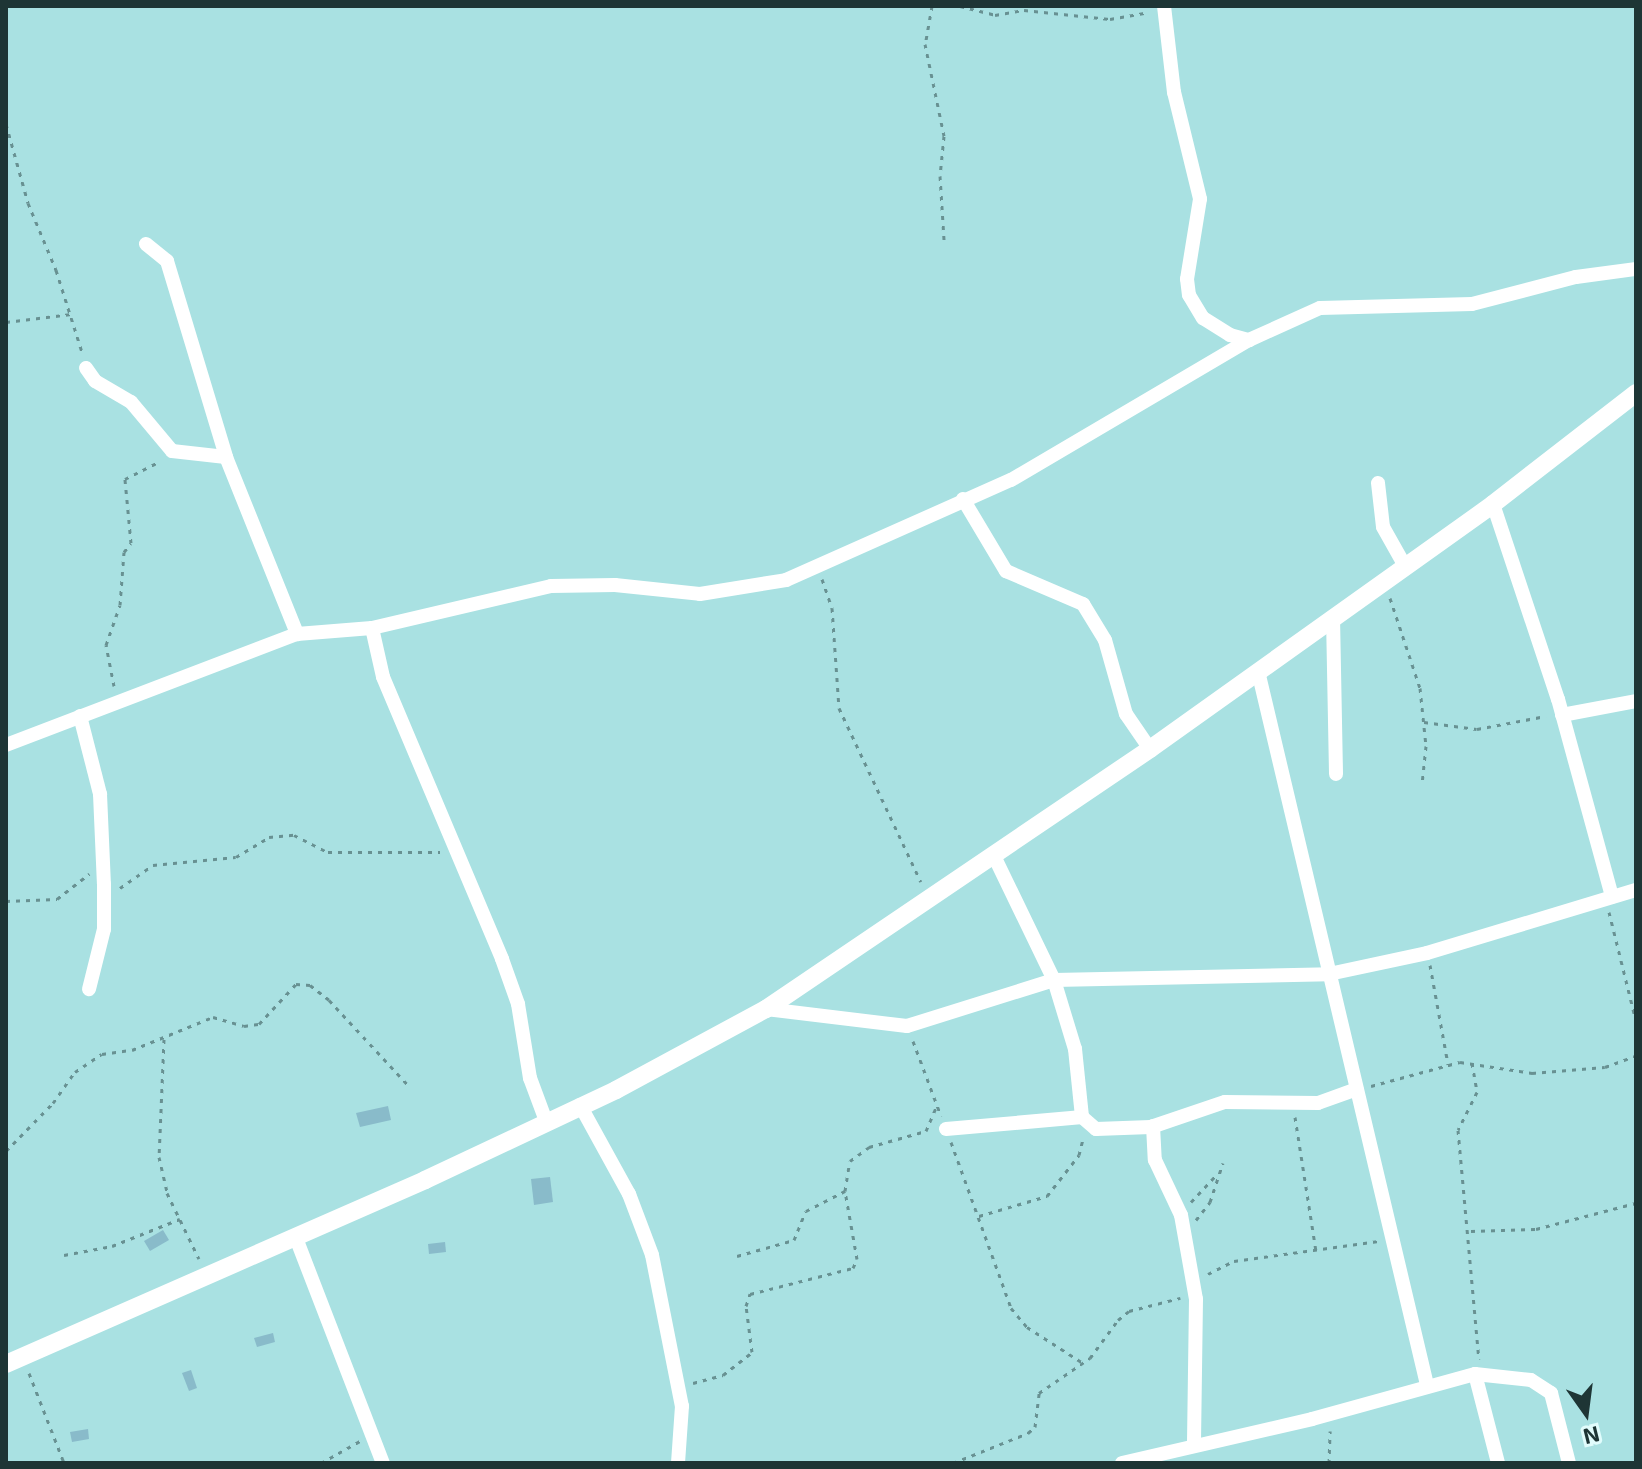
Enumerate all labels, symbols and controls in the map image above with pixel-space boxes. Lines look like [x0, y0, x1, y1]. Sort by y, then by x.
north arrow [1546, 1373, 1626, 1453]
text: N [1581, 1422, 1603, 1451]

